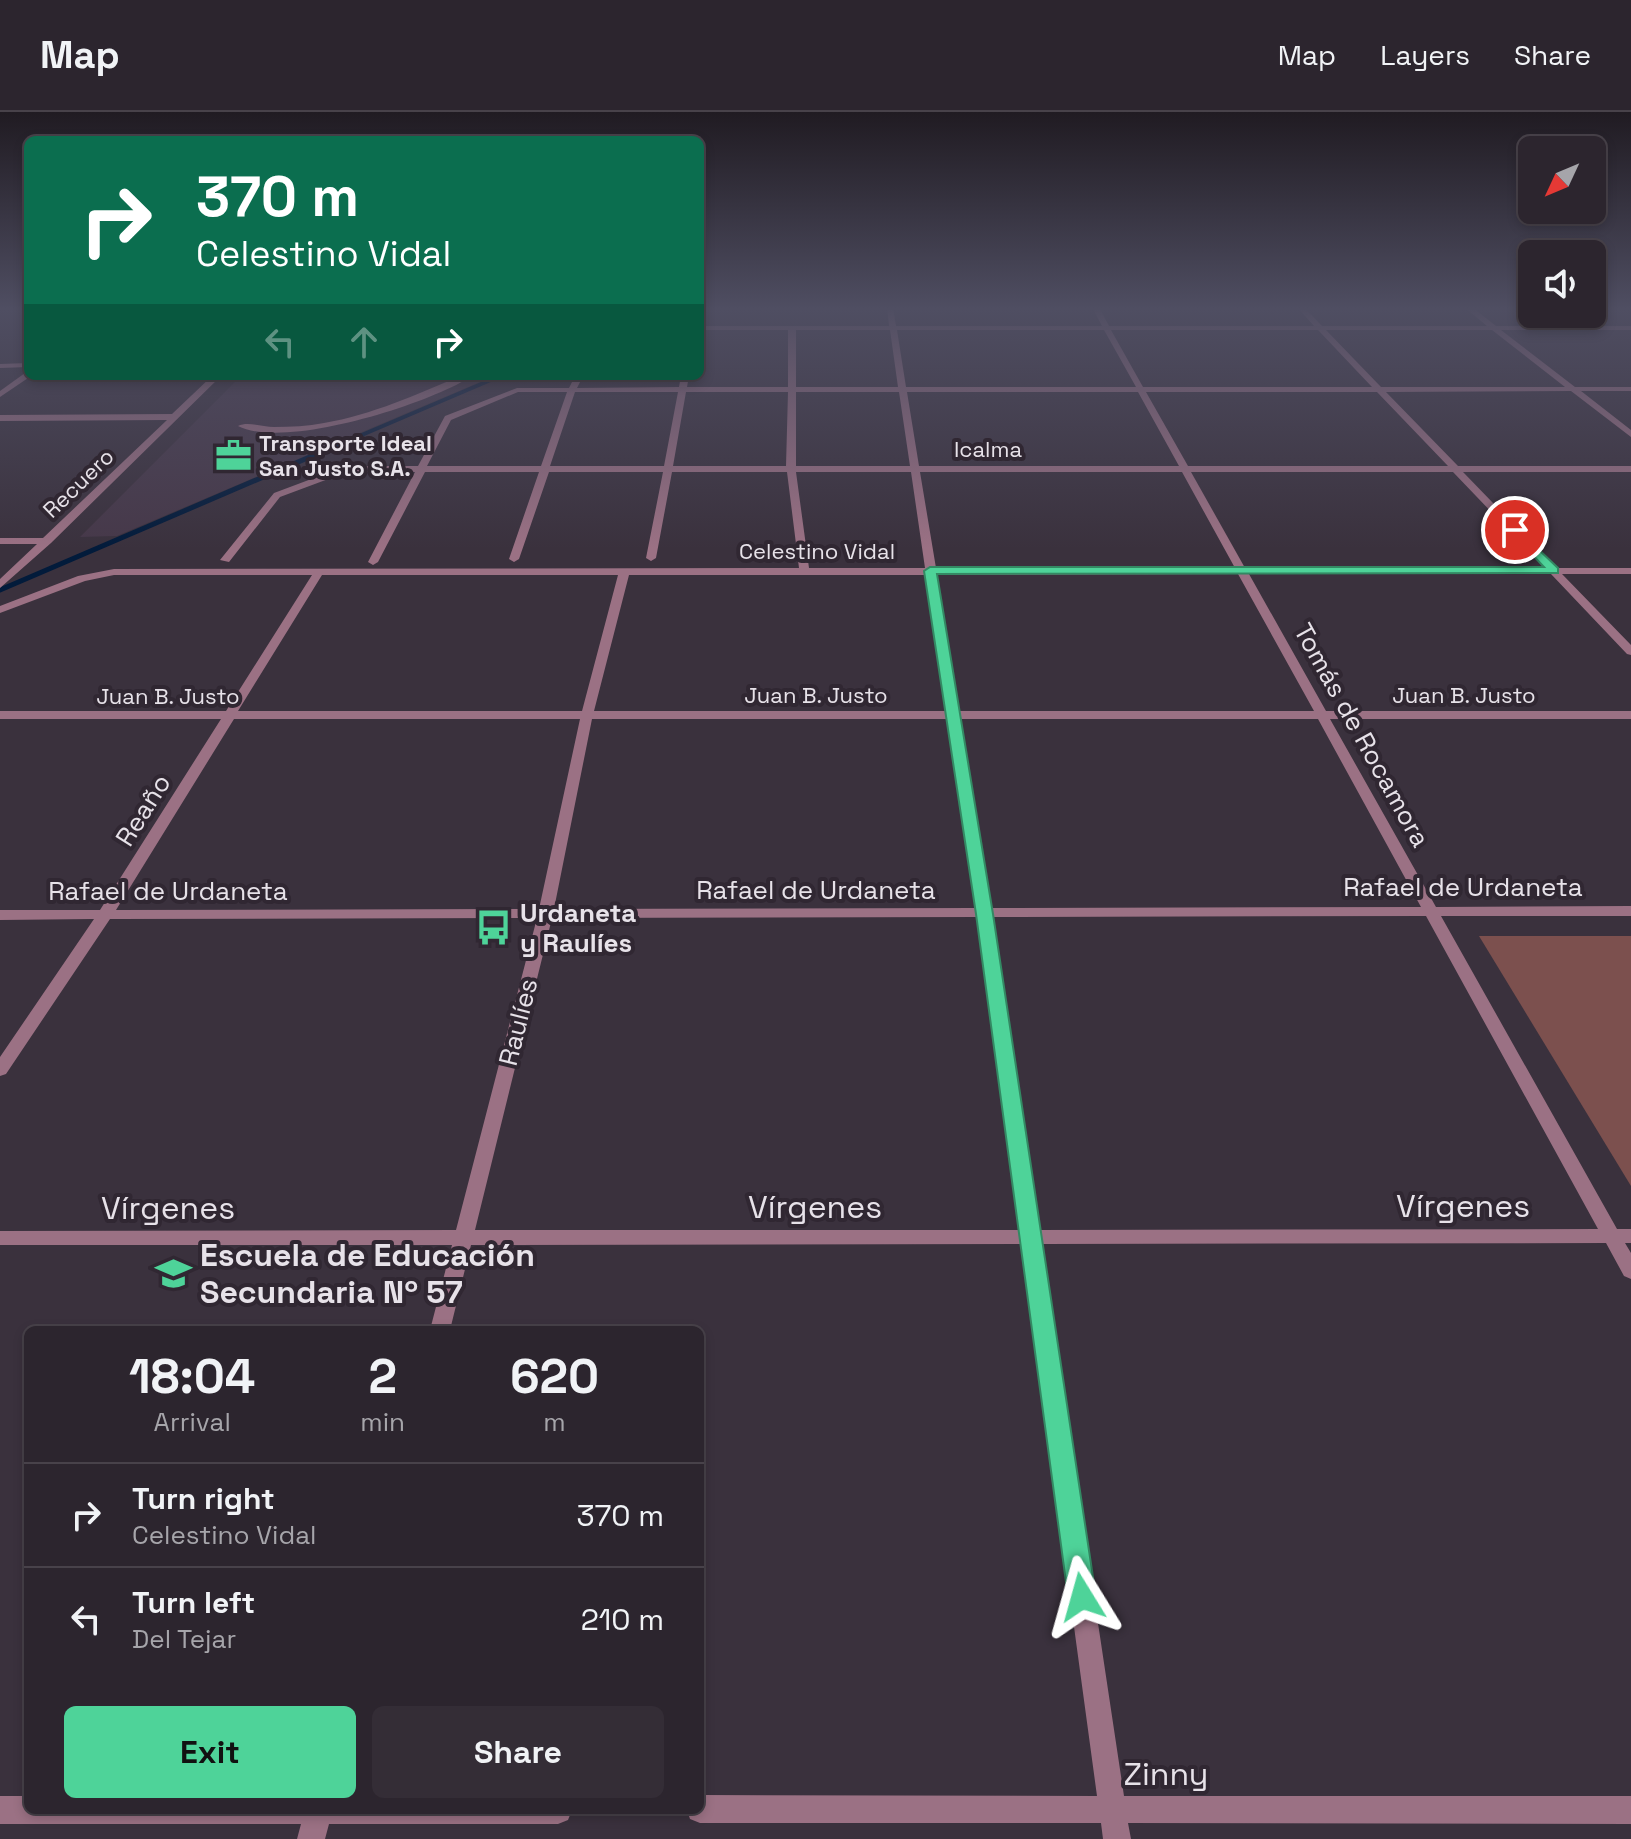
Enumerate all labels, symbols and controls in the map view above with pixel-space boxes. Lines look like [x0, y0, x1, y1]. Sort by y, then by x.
text: Map [40, 31, 120, 79]
text: Map [1278, 37, 1336, 73]
text: Layers [1380, 37, 1470, 73]
text: Share [1514, 37, 1591, 73]
north arrow [1518, 136, 1606, 224]
map controls [1518, 136, 1606, 328]
text: 370 m [196, 161, 359, 232]
icon: right [64, 168, 168, 272]
text: Celestino Vidal [196, 231, 451, 277]
button: sound [1518, 240, 1606, 328]
icon: left [258, 320, 302, 364]
icon: ahead [342, 320, 386, 364]
icon: right [426, 320, 470, 364]
place label: Transporte Ideal San Justo S.A. [259, 429, 432, 482]
street label: Icalma [954, 435, 1022, 463]
office icon: Transporte Ideal San Justo S.A. [214, 437, 252, 475]
street label: Recuero [37, 442, 119, 524]
pin [1481, 496, 1549, 564]
icon: arrive [1493, 508, 1537, 552]
street label: Celestino Vidal [739, 537, 895, 565]
street label: Tomás de Rocamora [1286, 617, 1438, 853]
street label: Juan B. Justo [744, 681, 888, 709]
street label: Juan B. Justo [1392, 681, 1536, 709]
street label: Juan B. Justo [96, 682, 240, 710]
street label: Reaño [108, 768, 178, 852]
street label: Rafael de Urdaneta [1343, 870, 1583, 904]
street label: Rafael de Urdaneta [696, 873, 936, 907]
street label: Rafael de Urdaneta [48, 874, 288, 908]
place label: Urdaneta y Raulíes [520, 896, 636, 960]
bus stop icon: Urdaneta y Raulíes [475, 909, 513, 947]
street label: Raulíes [491, 975, 545, 1069]
street label: Vírgenes [1396, 1186, 1530, 1226]
street label: Vírgenes [748, 1187, 882, 1227]
street label: Vírgenes [101, 1188, 235, 1228]
place label: Escuela de Educación Secundaria Nº 57 [200, 1235, 535, 1312]
school or university icon: Escuela de Educación Secundaria Nº 57 [155, 1254, 193, 1292]
text: 18:04 [129, 1346, 255, 1407]
text: 2 [368, 1346, 397, 1407]
text: 620 [510, 1346, 599, 1407]
text: Arrival [154, 1405, 231, 1439]
text: min [360, 1405, 405, 1439]
text: m [543, 1405, 566, 1439]
text: Turn right [132, 1479, 275, 1518]
icon: right [64, 1493, 108, 1537]
text: 370 m [576, 1496, 664, 1535]
text: Celestino Vidal [132, 1518, 316, 1552]
position arrow [1040, 1555, 1124, 1639]
text: Turn left [132, 1583, 255, 1622]
icon: left [64, 1597, 108, 1641]
text: 210 m [581, 1600, 664, 1639]
text: Del Tejar [132, 1622, 236, 1656]
button: Exit [64, 1706, 356, 1798]
button: Share [372, 1706, 664, 1798]
street label: Zinny [1124, 1754, 1208, 1794]

